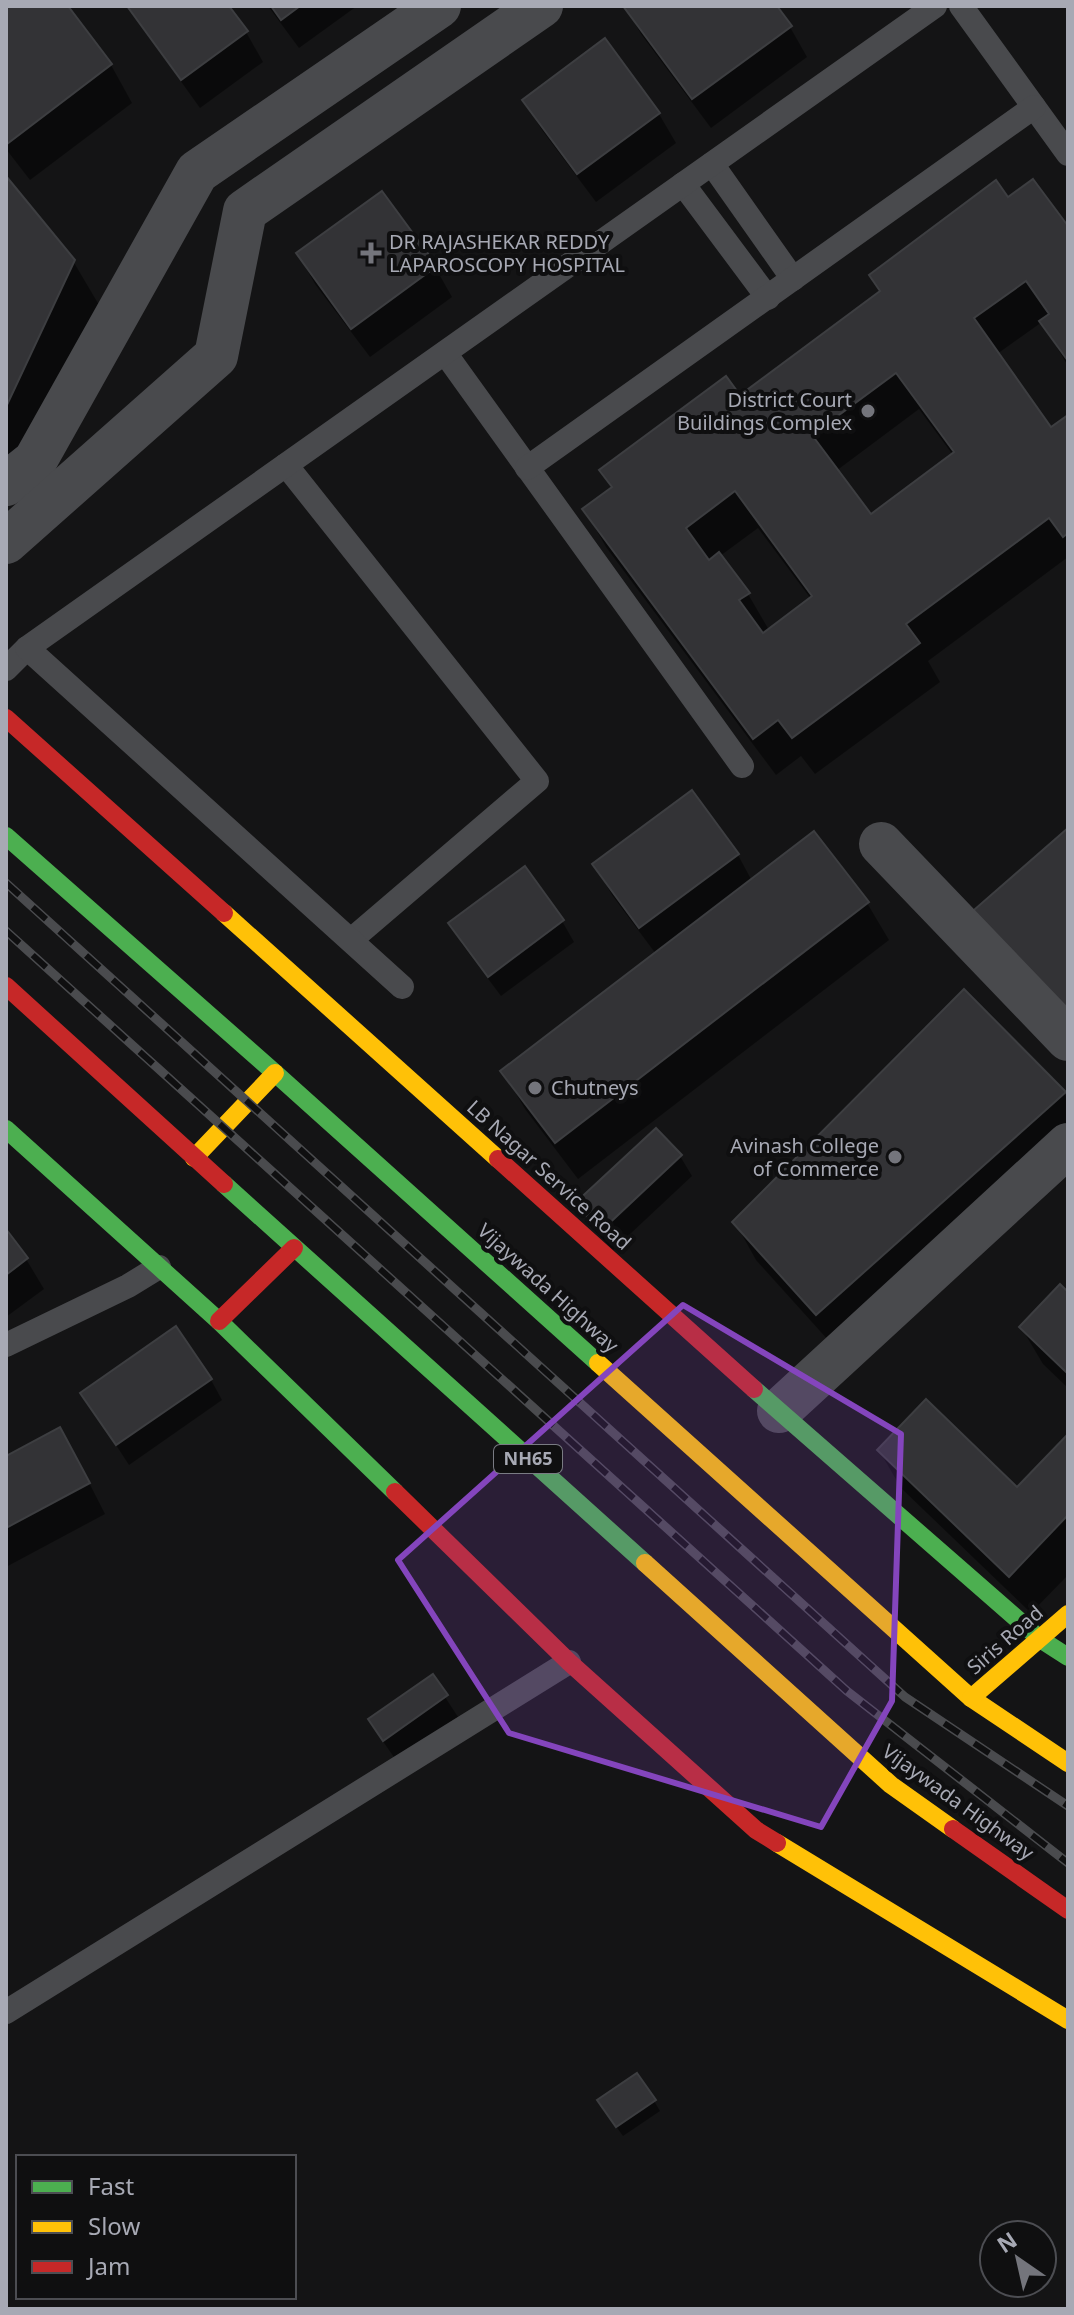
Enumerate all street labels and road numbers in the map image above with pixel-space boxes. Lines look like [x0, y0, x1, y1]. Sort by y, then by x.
street label: LB Nagar Service Road [462, 1094, 637, 1256]
street label: Vijaywada Highway [472, 1217, 625, 1359]
road number: NH65 [494, 1445, 562, 1473]
street label: Siris Road [961, 1599, 1048, 1680]
street label: Vijaywada Highway [877, 1737, 1040, 1866]

